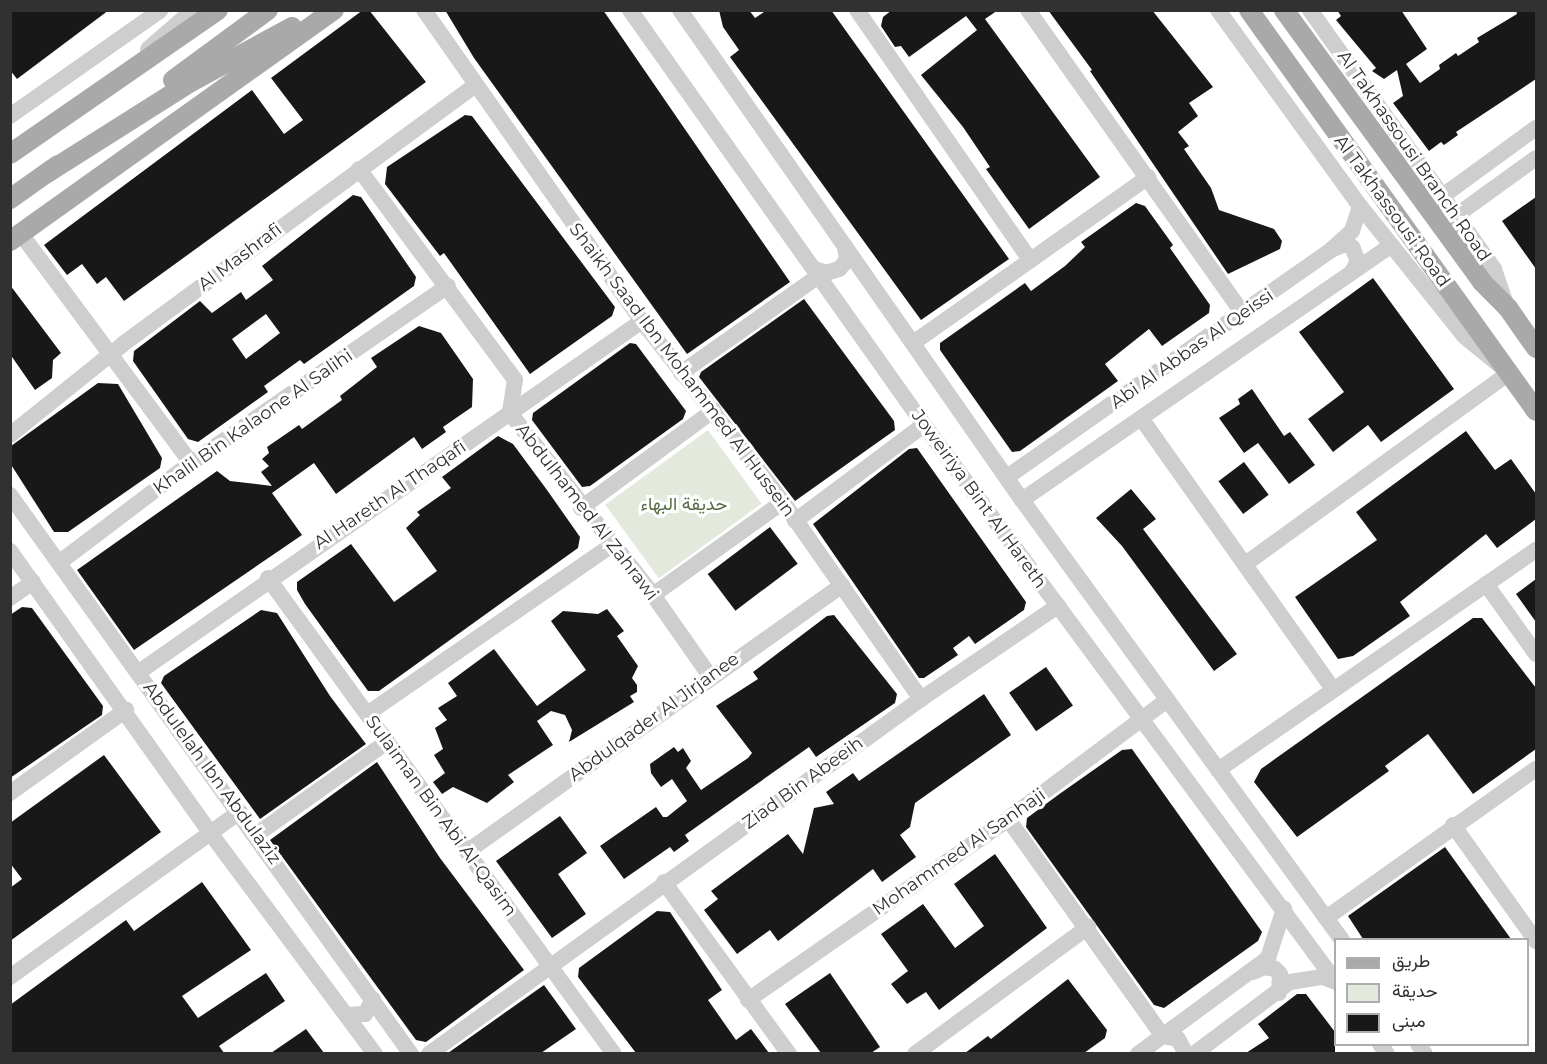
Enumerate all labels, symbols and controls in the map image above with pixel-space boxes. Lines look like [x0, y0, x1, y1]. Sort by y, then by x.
street label: Al Takhassousi Branch Road [1333, 46, 1495, 266]
street label: Al Takhassousi Road [1330, 131, 1454, 291]
street label: Al Mashrafi [194, 218, 286, 296]
street label: Shaikh Saad Ibn Mohammed Al Hussein [564, 219, 800, 521]
street label: Abi Al Abbas Al Qeissi [1106, 284, 1278, 414]
street label: Khalil Bin Kalaone Al Salihi [149, 345, 357, 499]
street label: Joweiriya Bint Al Hareth [907, 405, 1051, 593]
street label: Abdulhamed Al Zahrawi [511, 419, 663, 605]
street label: Al Hareth Al Thaqafi [310, 436, 470, 554]
park label: حديقة البهاء [641, 493, 727, 515]
street label: Abdulqader Al Jirjanee [565, 648, 743, 786]
street label: Abdulelah Ibn Abdulaziz [139, 678, 285, 868]
street label: Sulaiman Bin Abi Al-Qasim [361, 711, 521, 921]
street label: Ziad Bin Abeeih [739, 732, 867, 834]
street label: Mohammed Al Sanhaji [868, 784, 1050, 920]
legend [1334, 938, 1529, 1046]
text: طريق [1392, 950, 1430, 972]
text: حديقة [1392, 980, 1438, 1002]
text: مبنى [1392, 1010, 1426, 1032]

